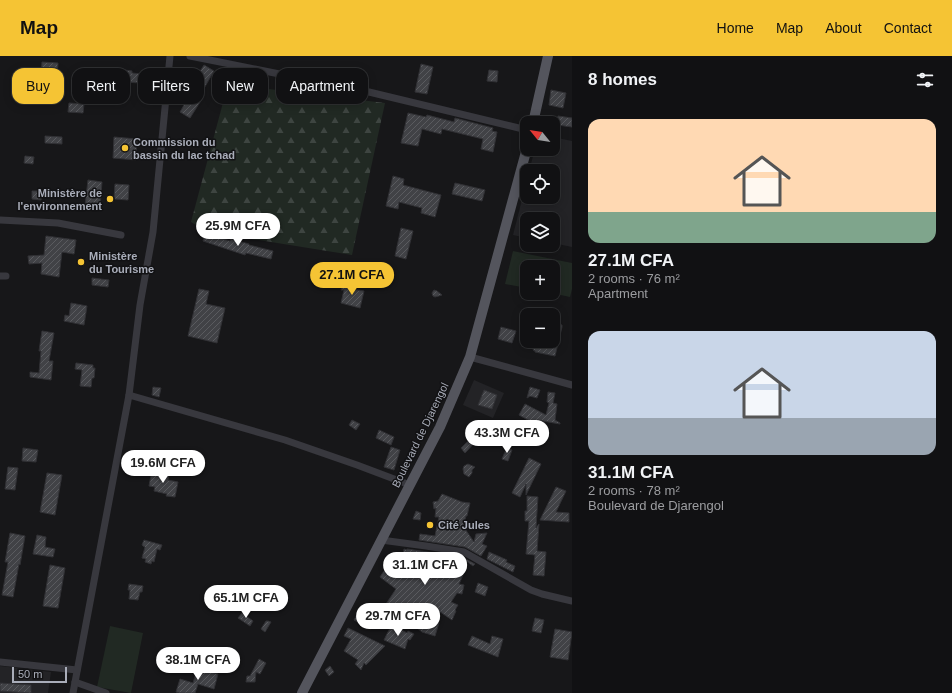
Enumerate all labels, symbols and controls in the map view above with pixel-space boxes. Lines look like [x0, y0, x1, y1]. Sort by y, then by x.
text: Map [20, 17, 58, 38]
text: Home [717, 20, 754, 36]
text: Map [776, 20, 803, 36]
text: About [825, 20, 862, 36]
text: Contact [884, 20, 932, 36]
chip: Buy [12, 68, 64, 104]
chip: Rent [72, 68, 130, 104]
chip: Filters [138, 68, 204, 104]
chip: New [212, 68, 268, 104]
chip: Apartment [276, 68, 368, 104]
icon: filters [914, 69, 936, 91]
text: 8 homes [588, 70, 657, 89]
north arrow [520, 116, 560, 156]
map controls [520, 116, 560, 348]
place label: Commission du bassin du lac tchad [133, 136, 235, 161]
marker: Commission du bassin du lac tchad [120, 143, 130, 153]
icon: home [726, 145, 798, 217]
button: locate [520, 164, 560, 204]
place label: Ministère de l'environnement [17, 187, 102, 212]
marker: Ministère de l'environnement [105, 194, 115, 204]
button: layers [520, 212, 560, 252]
pin: 25.9M CFA [192, 213, 284, 247]
text: 25.9M CFA [205, 218, 271, 233]
place label: Ministère du Tourisme [89, 250, 154, 275]
text: 27.1M CFA [588, 251, 674, 270]
marker: Ministère du Tourisme [76, 257, 86, 267]
button: + [520, 260, 560, 300]
pin: 27.1M CFA [306, 262, 398, 296]
text: 27.1M CFA [319, 267, 385, 282]
text: 2 rooms · 76 m² [588, 271, 680, 286]
text: Apartment [588, 286, 648, 301]
button: − [520, 308, 560, 348]
icon: home [726, 357, 798, 429]
street label: Boulevard de Djarengol [389, 381, 451, 489]
pin: 43.3M CFA [461, 420, 553, 454]
text: 43.3M CFA [474, 425, 540, 440]
pin: 19.6M CFA [117, 450, 209, 484]
text: 19.6M CFA [130, 455, 196, 470]
text: 31.1M CFA [588, 463, 674, 482]
text: 2 rooms · 78 m² [588, 483, 680, 498]
text: Boulevard de Djarengol [588, 498, 724, 513]
place label: Cité Jules [438, 519, 490, 531]
marker: Cité Jules [425, 520, 435, 530]
pin: 31.1M CFA [379, 552, 471, 586]
text: 31.1M CFA [392, 557, 458, 572]
pin: 65.1M CFA [200, 585, 292, 619]
text: 65.1M CFA [213, 590, 279, 605]
pin: 29.7M CFA [352, 603, 444, 637]
text: 29.7M CFA [365, 608, 431, 623]
pin: 38.1M CFA [152, 647, 244, 681]
text: 38.1M CFA [165, 652, 231, 667]
scale bar [12, 665, 67, 684]
text: 50 m [18, 668, 42, 680]

